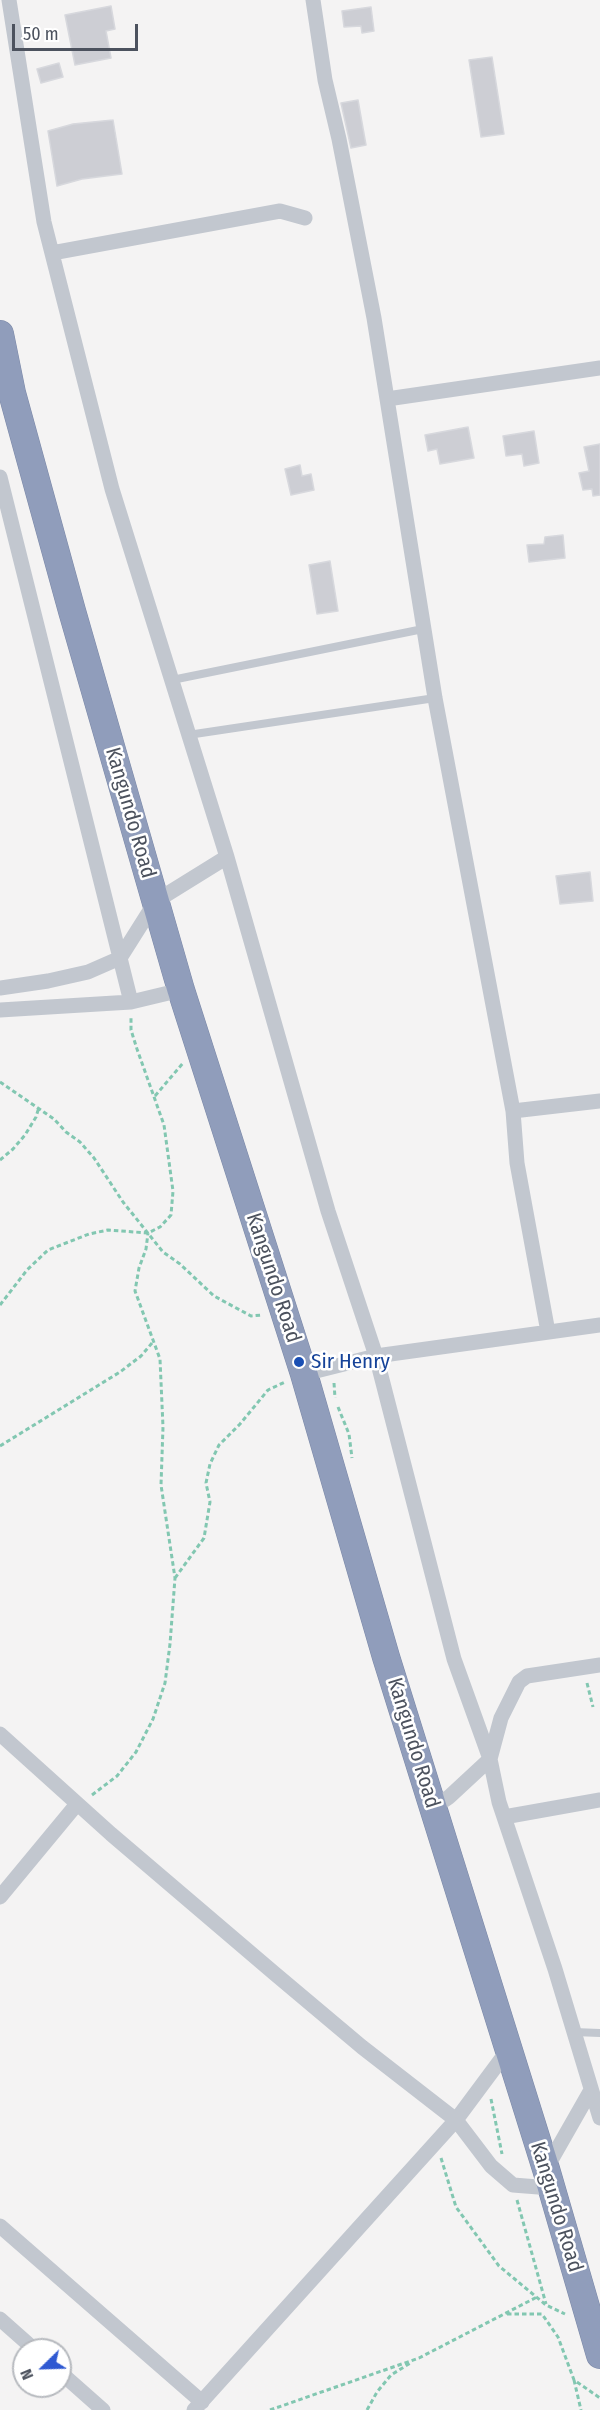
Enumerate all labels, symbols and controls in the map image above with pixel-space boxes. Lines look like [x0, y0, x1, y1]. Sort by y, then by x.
scale bar [15, 12, 141, 50]
text: 50 m [23, 23, 59, 45]
street label: Kangundo Road [99, 745, 161, 881]
street label: Kangundo Road [240, 1210, 306, 1346]
place label: Sir Henry [311, 1349, 390, 1375]
marker: Sir Henry [292, 1355, 306, 1369]
street label: Kangundo Road [381, 1675, 445, 1811]
street label: Kangundo Road [524, 2139, 588, 2275]
north arrow [12, 2338, 72, 2398]
text: N [16, 2366, 37, 2383]

